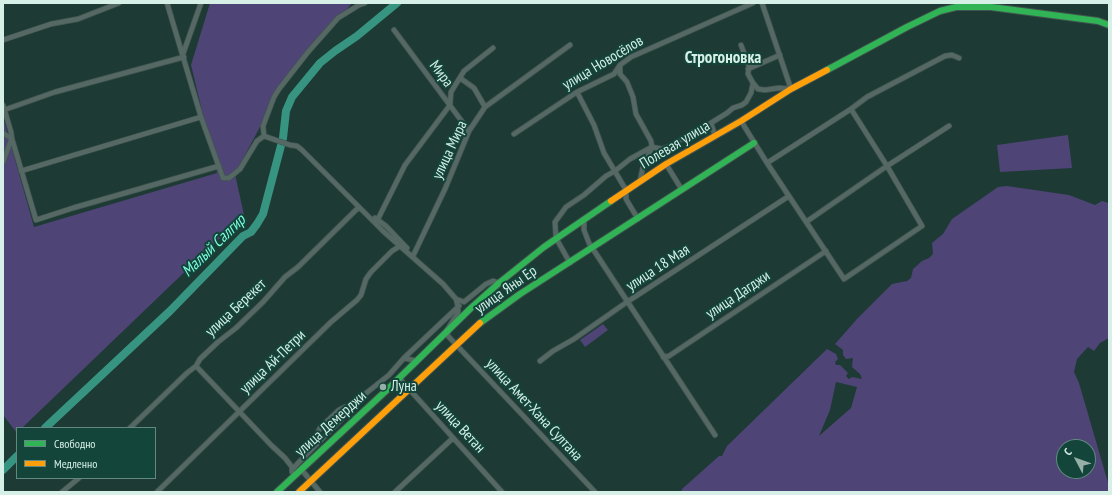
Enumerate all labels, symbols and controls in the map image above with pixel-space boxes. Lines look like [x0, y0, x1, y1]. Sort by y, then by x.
street label: улица Новосёлов [560, 32, 646, 94]
district label: Строгоновка [685, 48, 761, 68]
street label: Мира [425, 57, 457, 91]
street label: Полевая улица [637, 117, 713, 173]
street label: улица Мира [429, 118, 471, 182]
water label: Малый Салгир [178, 211, 250, 281]
street label: улица 18 Мая [623, 241, 693, 295]
street label: улица Яны Ер [472, 262, 540, 318]
street label: улица Дагджи [703, 267, 773, 323]
street label: улица Берекет [202, 275, 270, 341]
street label: улица Ай-Петри [237, 326, 309, 398]
street label: улица Амет-Хана Султана [482, 355, 586, 465]
place label: Луна [391, 378, 417, 396]
marker: Луна [378, 382, 388, 392]
street label: улица Демерджи [292, 387, 370, 461]
street label: улица Ветан [431, 397, 489, 457]
legend [16, 427, 156, 479]
text: Свободно [54, 436, 96, 451]
north arrow [1056, 439, 1096, 479]
text: С [1061, 445, 1075, 458]
text: Медленно [54, 456, 97, 471]

